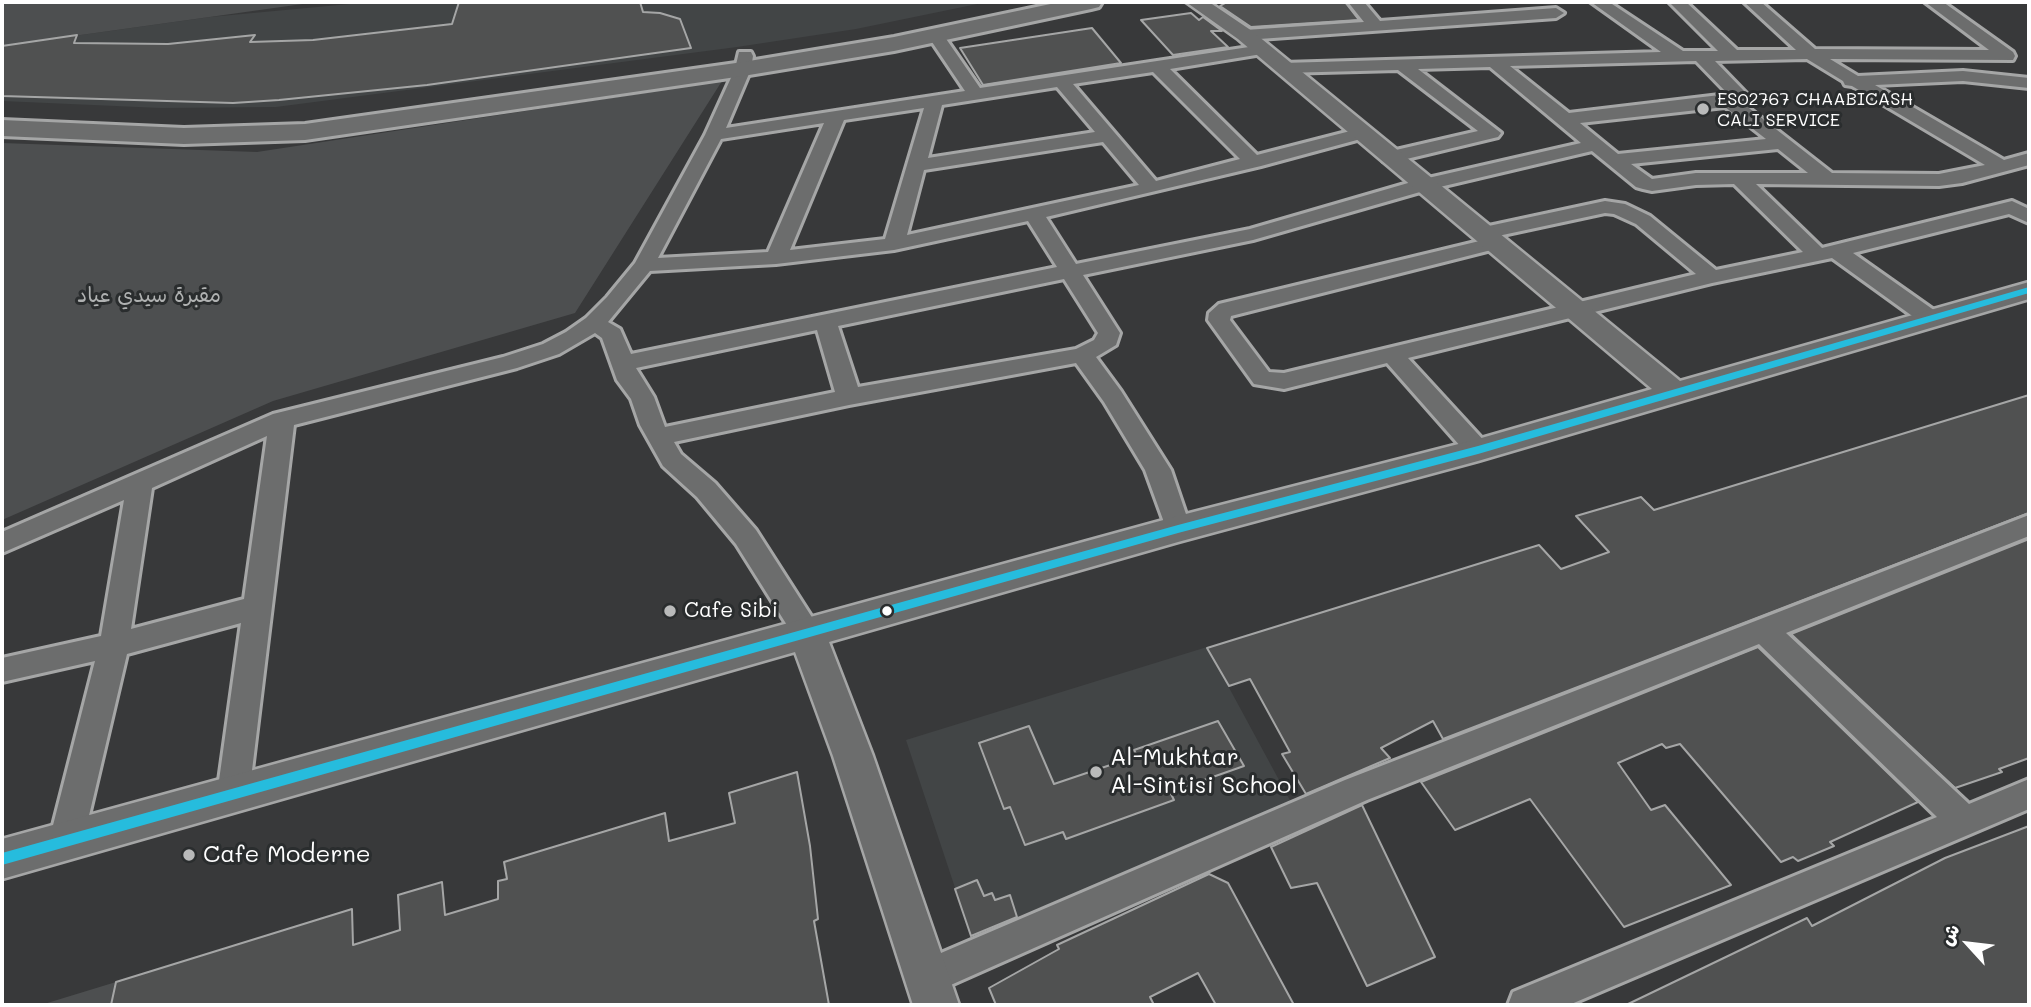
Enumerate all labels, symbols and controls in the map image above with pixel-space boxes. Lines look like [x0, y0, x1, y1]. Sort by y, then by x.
place label: ES02767 CHAABICASH CALI SERVICE [1717, 88, 1913, 130]
marker: ES02767 CHAABICASH CALI SERVICE [1695, 101, 1711, 117]
park label: مقبرة سيدي عياد [77, 283, 221, 309]
place label: Cafe Sibi [684, 598, 778, 624]
marker: Cafe Sibi [662, 603, 678, 619]
unlabelled marker [880, 604, 894, 618]
place label: Al-Mukhtar Al-Sintisi School [1110, 744, 1297, 800]
marker: Al-Mukhtar Al-Sintisi School [1088, 764, 1104, 780]
place label: Cafe Moderne [203, 841, 371, 869]
marker: Cafe Moderne [181, 847, 197, 863]
north arrow [1933, 909, 2003, 979]
text: ش [1933, 919, 1965, 949]

